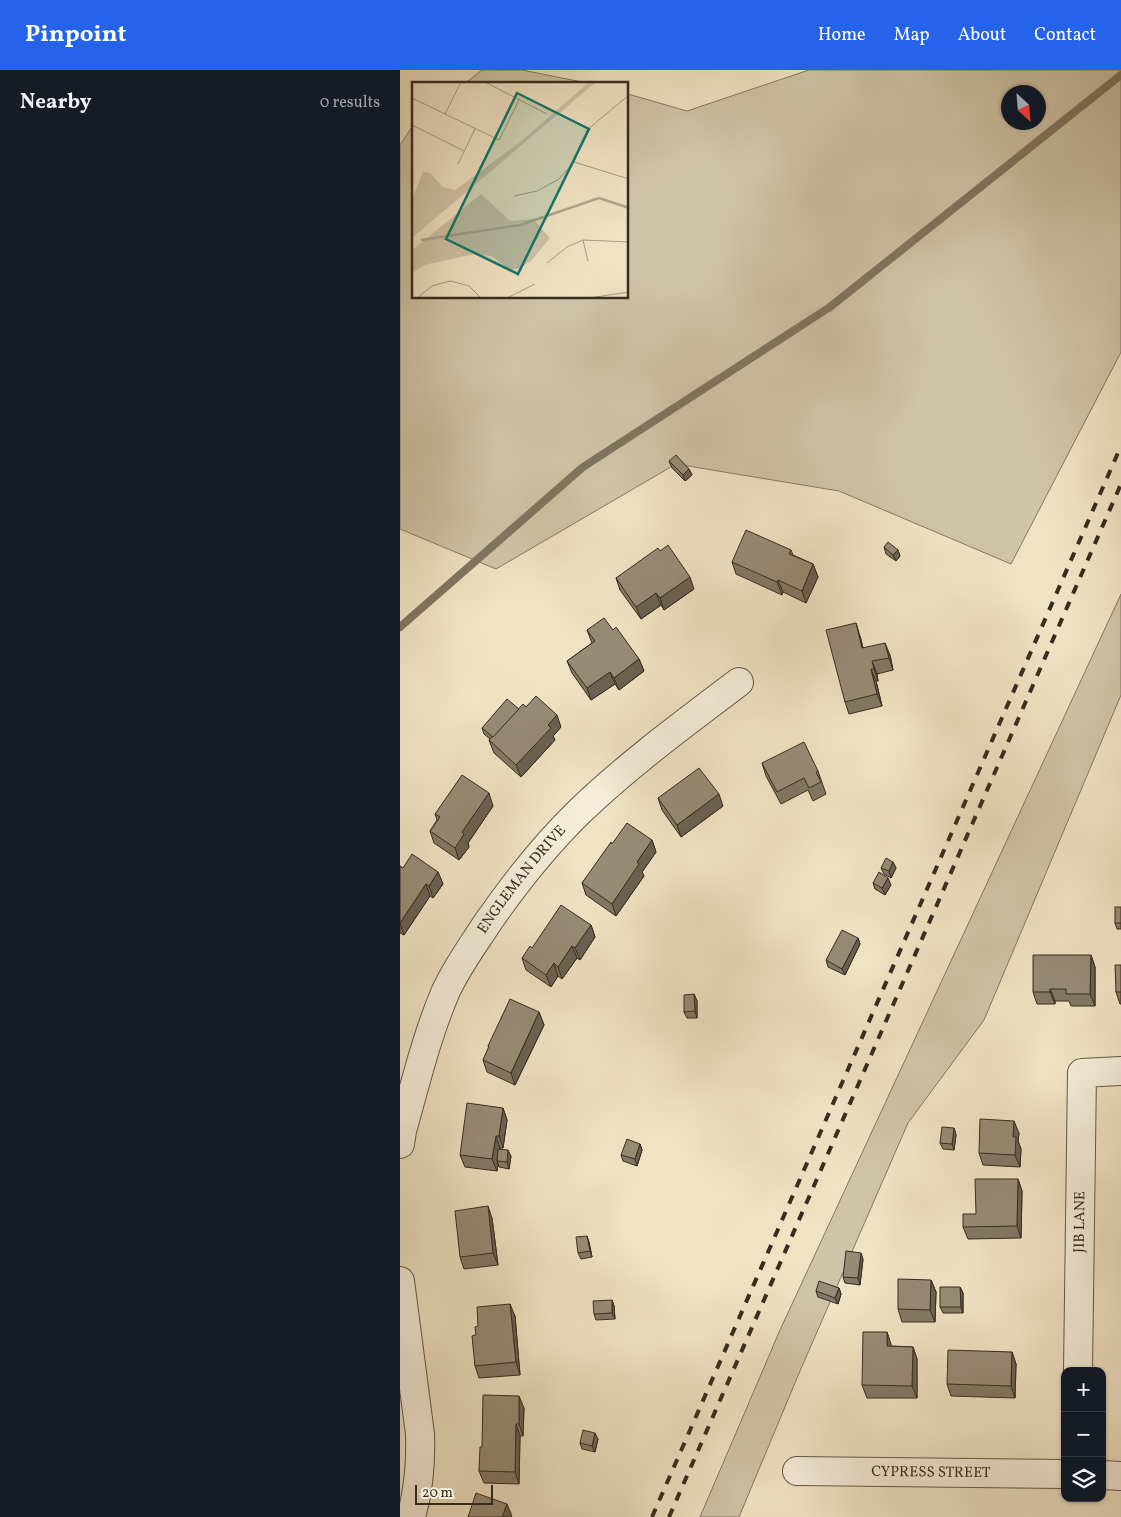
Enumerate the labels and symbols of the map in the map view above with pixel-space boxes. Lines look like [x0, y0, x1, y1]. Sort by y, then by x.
inset map [412, 82, 629, 299]
north arrow [1001, 85, 1046, 130]
street label: ENGLEMAN DRIVE [472, 821, 571, 938]
street label: JIB LANE [1069, 1191, 1091, 1253]
street label: CYPRESS STREET [871, 1461, 991, 1484]
scale bar [415, 1482, 492, 1505]

